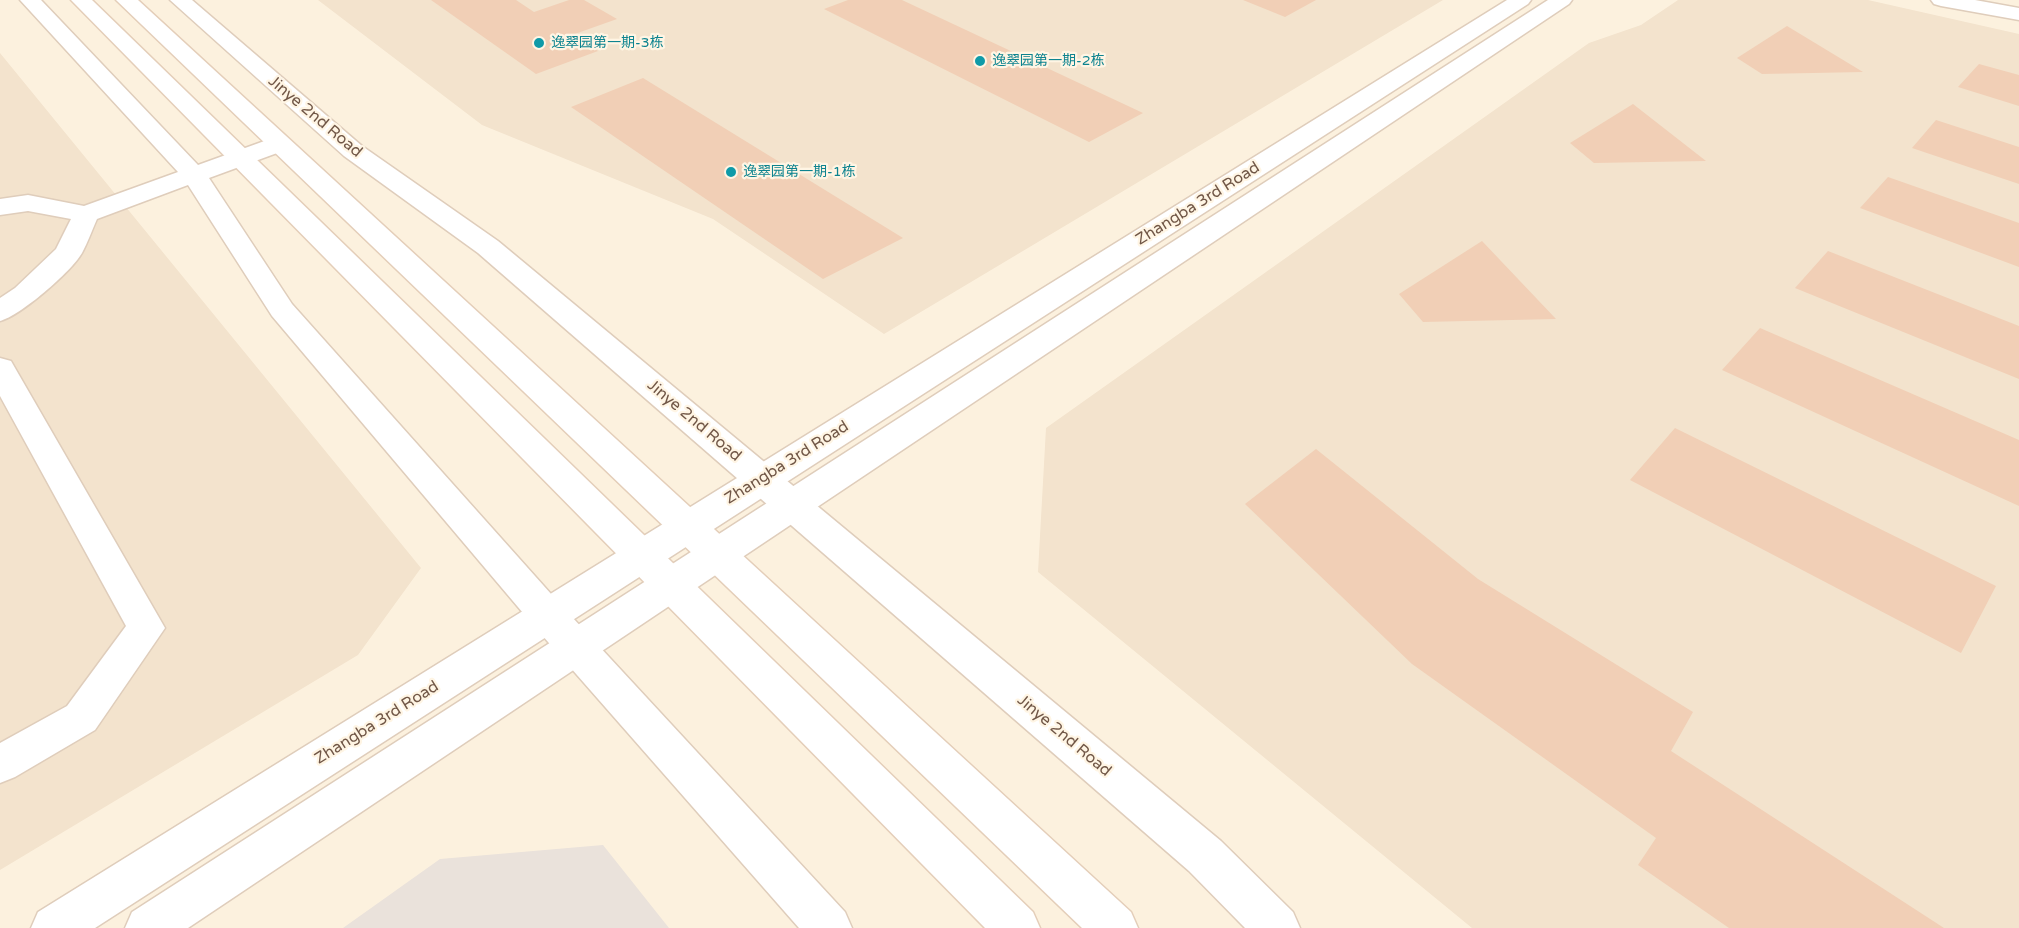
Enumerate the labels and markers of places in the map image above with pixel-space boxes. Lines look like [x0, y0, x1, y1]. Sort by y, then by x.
place label: 逸翠园第一期-3栋 [551, 35, 664, 51]
marker: 逸翠园第一期-3栋 [532, 36, 546, 50]
place label: 逸翠园第一期-2栋 [992, 53, 1105, 69]
marker: 逸翠园第一期-2栋 [973, 54, 987, 68]
place label: 逸翠园第一期-1栋 [743, 164, 856, 180]
marker: 逸翠园第一期-1栋 [724, 165, 738, 179]

